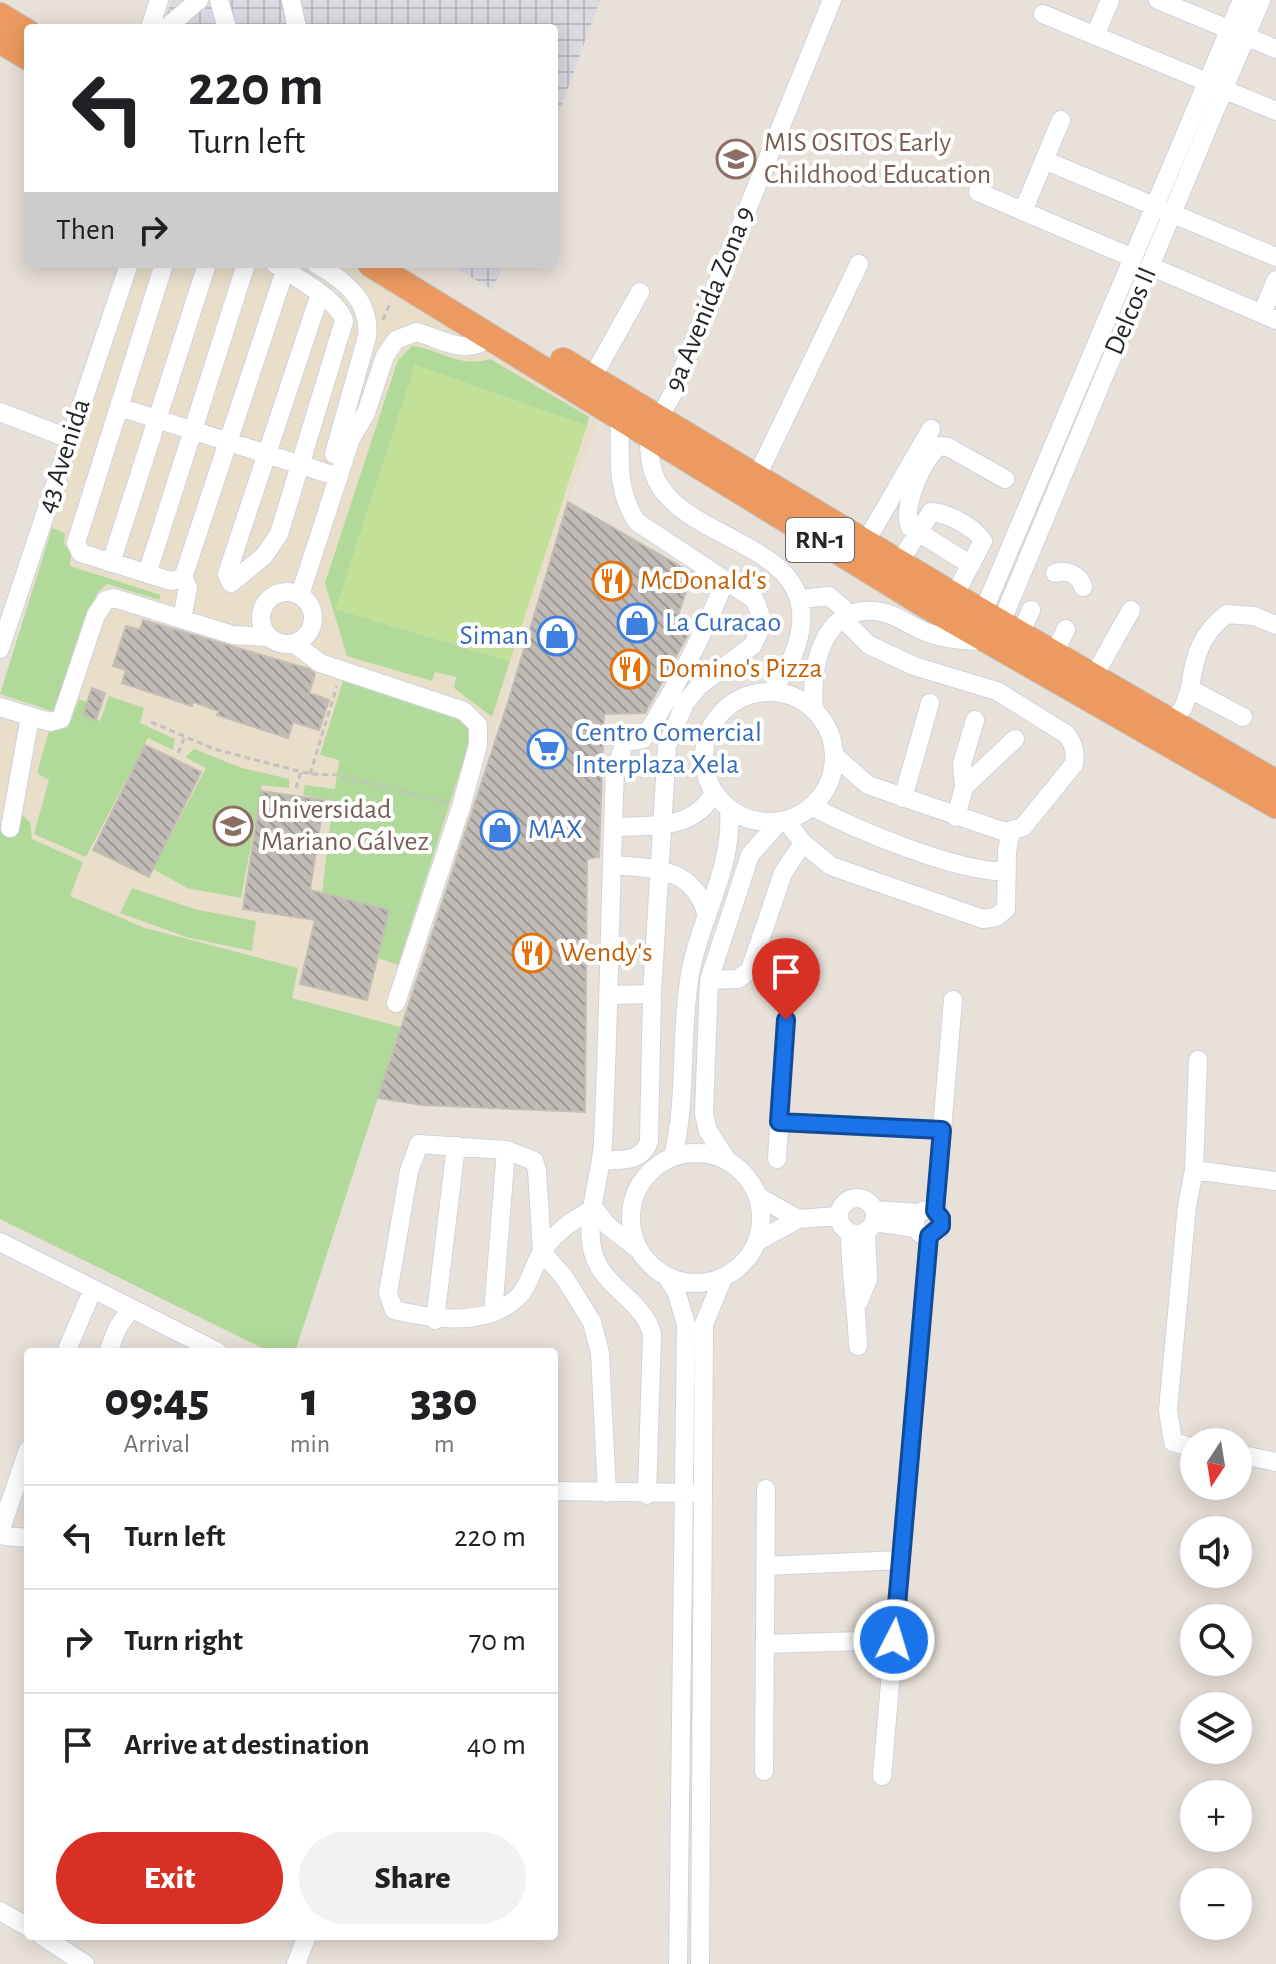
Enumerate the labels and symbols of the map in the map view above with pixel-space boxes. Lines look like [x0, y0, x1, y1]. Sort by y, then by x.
place label: MIS OSITOS Early Childhood Education [764, 129, 991, 189]
school or university icon: MIS OSITOS Early Childhood Education [715, 138, 757, 180]
street label: 9a Avenida Zona 9 [660, 203, 760, 395]
street label: Delcos II [1100, 263, 1162, 359]
street label: 43 Avenida [32, 395, 96, 517]
road number: RN-1 [786, 518, 854, 562]
restaurant icon: McDonald's [591, 560, 633, 602]
place label: McDonald's [640, 567, 767, 595]
shop icon: La Curacao [616, 602, 658, 644]
place label: La Curacao [665, 609, 781, 637]
shop icon: Siman [536, 615, 578, 657]
place label: Siman [460, 622, 529, 650]
restaurant icon: Domino's Pizza [609, 648, 651, 690]
place label: Domino's Pizza [658, 655, 822, 683]
place label: Centro Comercial Interplaza Xela [575, 719, 762, 779]
supermarket icon: Centro Comercial Interplaza Xela [526, 728, 568, 770]
place label: Universidad Mariano Gálvez [261, 796, 429, 856]
school or university icon: Universidad Mariano Gálvez [212, 805, 254, 847]
shop icon: MAX [479, 809, 521, 851]
place label: MAX [528, 816, 583, 844]
restaurant icon: Wendy's [511, 932, 553, 974]
pin [752, 938, 820, 1020]
place label: Wendy's [560, 939, 653, 967]
north arrow [1180, 1428, 1252, 1500]
position arrow [852, 1598, 936, 1682]

